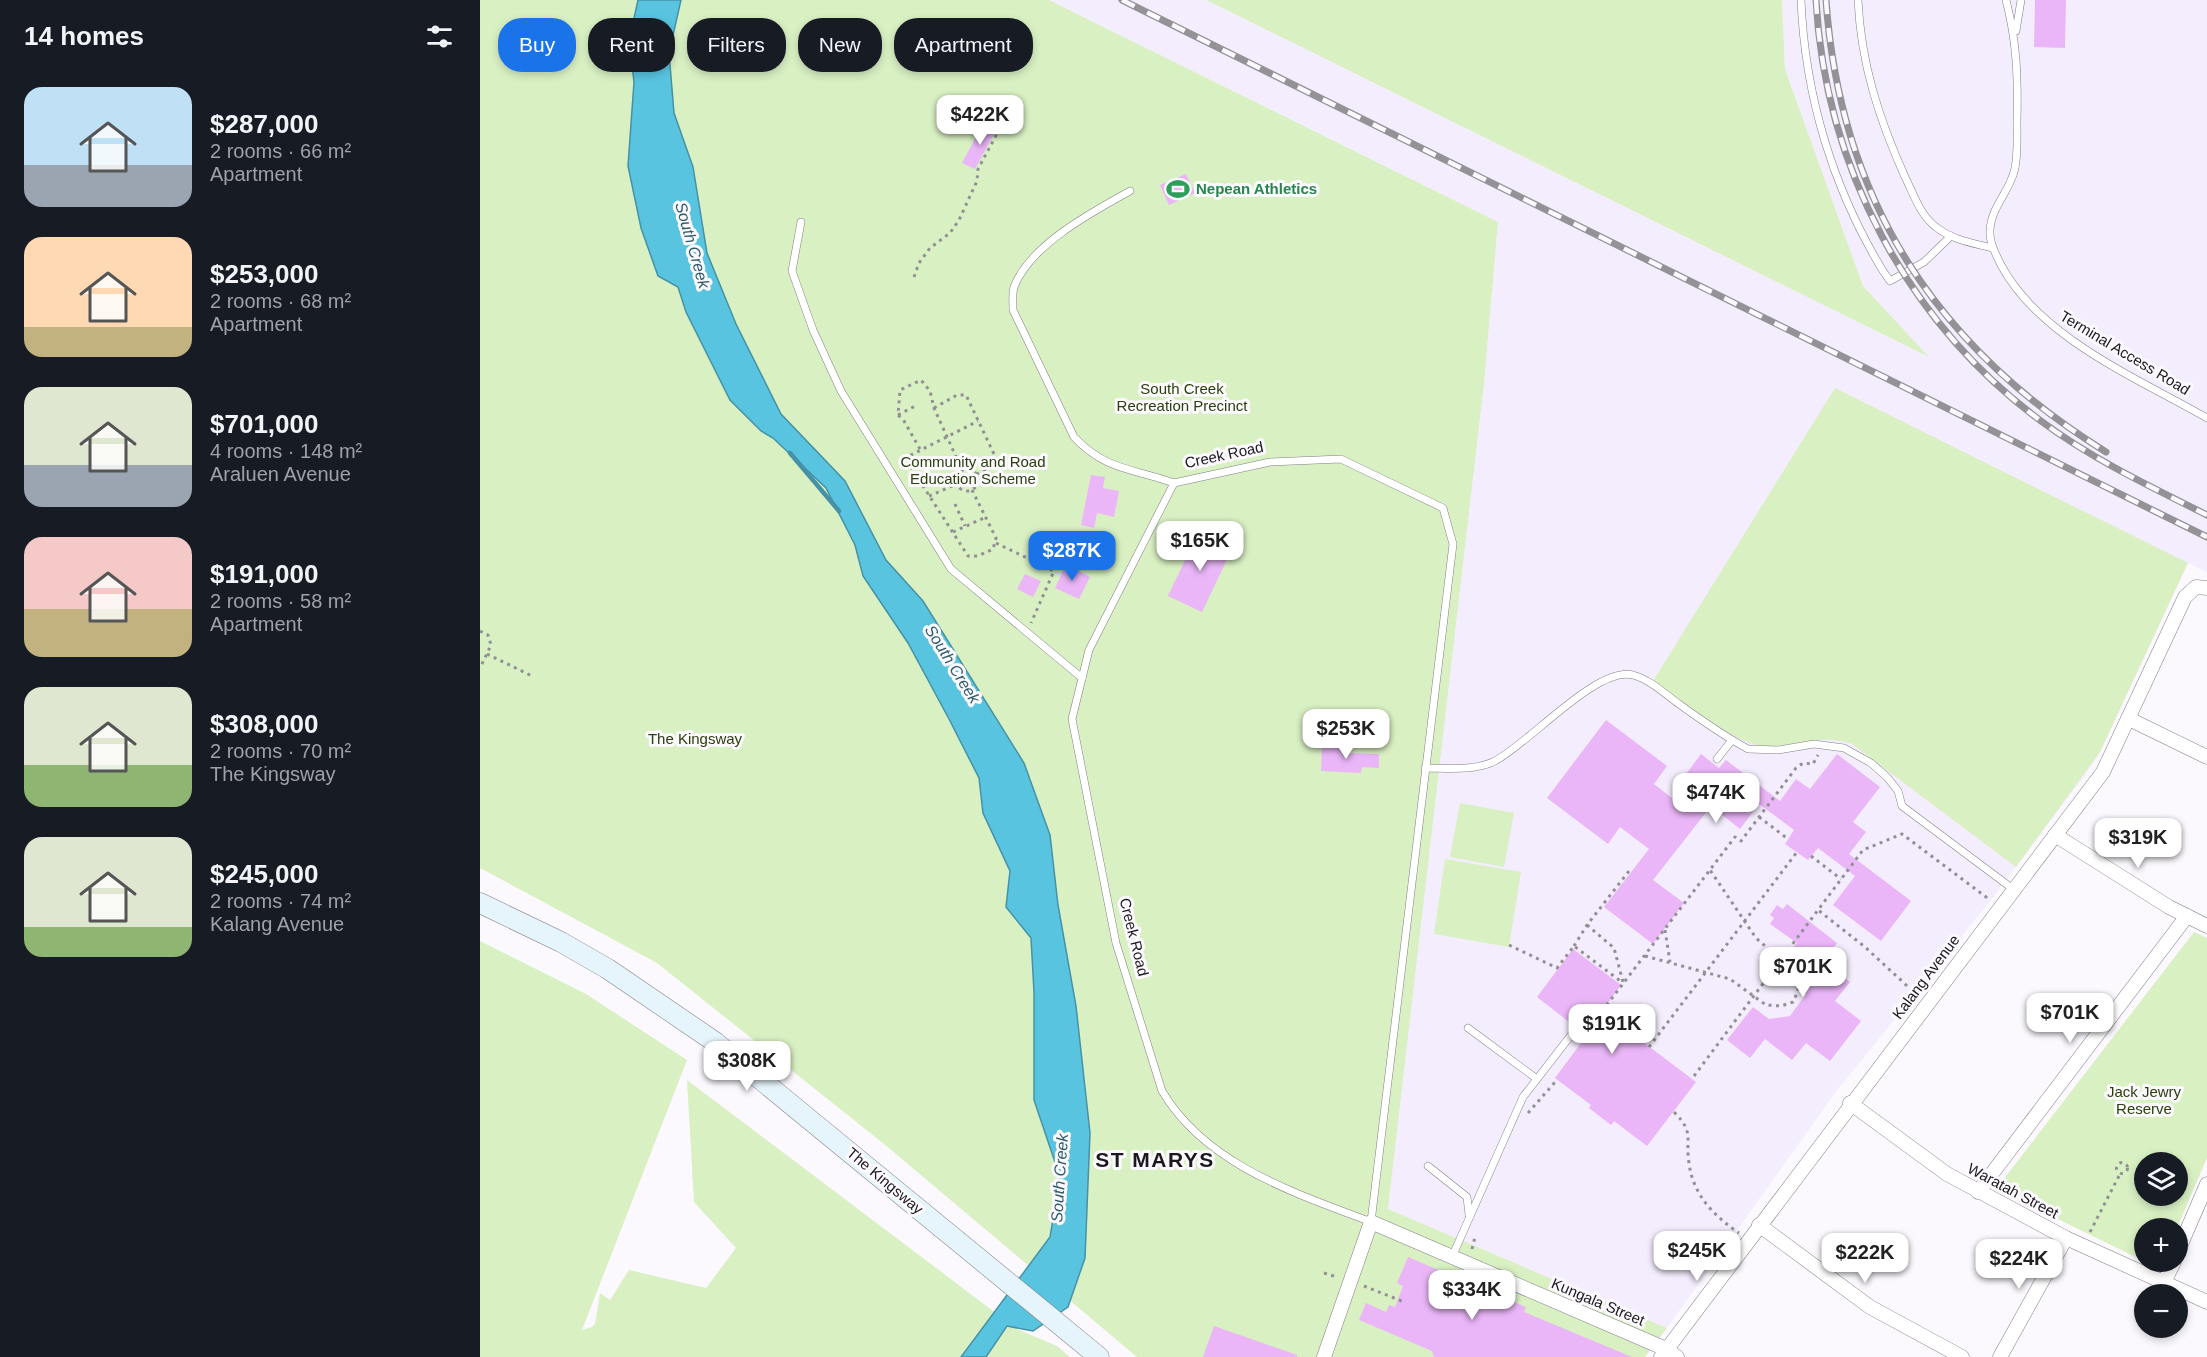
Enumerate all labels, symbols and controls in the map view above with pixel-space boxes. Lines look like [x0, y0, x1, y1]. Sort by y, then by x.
chip: Buy [498, 18, 576, 72]
chip: Rent [588, 18, 675, 72]
chip: Filters [687, 18, 786, 72]
chip: New [798, 18, 882, 72]
chip: Apartment [894, 18, 1033, 72]
icon: filters [423, 20, 456, 53]
text: 14 homes [24, 21, 144, 51]
pin: $422K [938, 95, 1022, 146]
text: $422K [951, 103, 1009, 125]
text: $287,000 [210, 109, 318, 139]
icon: home [72, 111, 144, 183]
text: 2 rooms · 66 m² [210, 140, 351, 162]
text: Apartment [210, 163, 302, 185]
sports icon: Nepean Athletics [1165, 176, 1191, 202]
place label: Nepean Athletics [1196, 180, 1317, 197]
water label: South Creek [672, 200, 713, 291]
text: $253,000 [210, 259, 318, 289]
icon: home [72, 261, 144, 333]
text: 2 rooms · 68 m² [210, 290, 351, 312]
street label: Terminal Access Road [2057, 307, 2193, 398]
text: Apartment [210, 313, 302, 335]
park label: South Creek Recreation Precinct [1117, 380, 1248, 414]
text: $701,000 [210, 409, 318, 439]
icon: home [72, 411, 144, 483]
street label: Creek Road [1183, 438, 1265, 471]
text: 4 rooms · 148 m² [210, 440, 362, 462]
park label: Community and Road Education Scheme [900, 453, 1046, 487]
text: Araluen Avenue [210, 463, 351, 485]
pin: $165K [1158, 521, 1242, 572]
text: $165K [1171, 529, 1229, 551]
pin: $287K [1030, 531, 1114, 582]
text: $287K [1043, 539, 1101, 561]
text: $191,000 [210, 559, 318, 589]
icon: home [72, 561, 144, 633]
text: 2 rooms · 58 m² [210, 590, 351, 612]
text: Apartment [210, 613, 302, 635]
water label: South Creek [922, 622, 984, 707]
text: $308,000 [210, 709, 318, 739]
pin: $253K [1304, 709, 1388, 760]
icon: home [72, 711, 144, 783]
text: $253K [1317, 717, 1375, 739]
park label: The Kingsway [648, 730, 743, 747]
text: 2 rooms · 70 m² [210, 740, 351, 762]
text: The Kingsway [210, 763, 336, 785]
pin: $474K [1674, 773, 1758, 824]
text: $474K [1687, 781, 1745, 803]
pin: $319K [2096, 818, 2180, 869]
text: $319K [2109, 826, 2167, 848]
text: $245,000 [210, 859, 318, 889]
icon: home [72, 861, 144, 933]
text: 2 rooms · 74 m² [210, 890, 351, 912]
street label: Creek Road [1117, 896, 1152, 978]
text: Kalang Avenue [210, 913, 344, 935]
street label: Kalang Avenue [1889, 931, 1963, 1022]
pin: $701K [1761, 947, 1845, 998]
text: $701K [1774, 955, 1832, 977]
pin: $701K [2028, 993, 2112, 1044]
text: $701K [2041, 1001, 2099, 1023]
pin: $191K [1570, 1004, 1654, 1055]
text: $191K [1583, 1012, 1641, 1034]
pin: $308K [705, 1041, 789, 1092]
text: $308K [718, 1049, 776, 1071]
park label: Jack Jewry Reserve [2107, 1083, 2182, 1117]
water label: South Creek [1048, 1132, 1071, 1223]
street label: The Kingsway [844, 1144, 927, 1218]
district label: ST MARYS [1095, 1148, 1215, 1171]
map controls [2134, 1152, 2188, 1338]
button: layers [2134, 1152, 2188, 1206]
street label: Waratah Street [1965, 1160, 2062, 1222]
button: + [2134, 1218, 2188, 1272]
pin: $245K [1655, 1231, 1739, 1282]
pin: $222K [1823, 1233, 1907, 1284]
text: $245K [1668, 1239, 1726, 1261]
pin: $224K [1977, 1239, 2061, 1290]
text: $222K [1836, 1241, 1894, 1263]
text: $224K [1990, 1247, 2048, 1269]
pin: $334K [1430, 1270, 1514, 1321]
street label: Kungala Street [1549, 1274, 1648, 1329]
text: $334K [1443, 1278, 1501, 1300]
button: − [2134, 1284, 2188, 1338]

